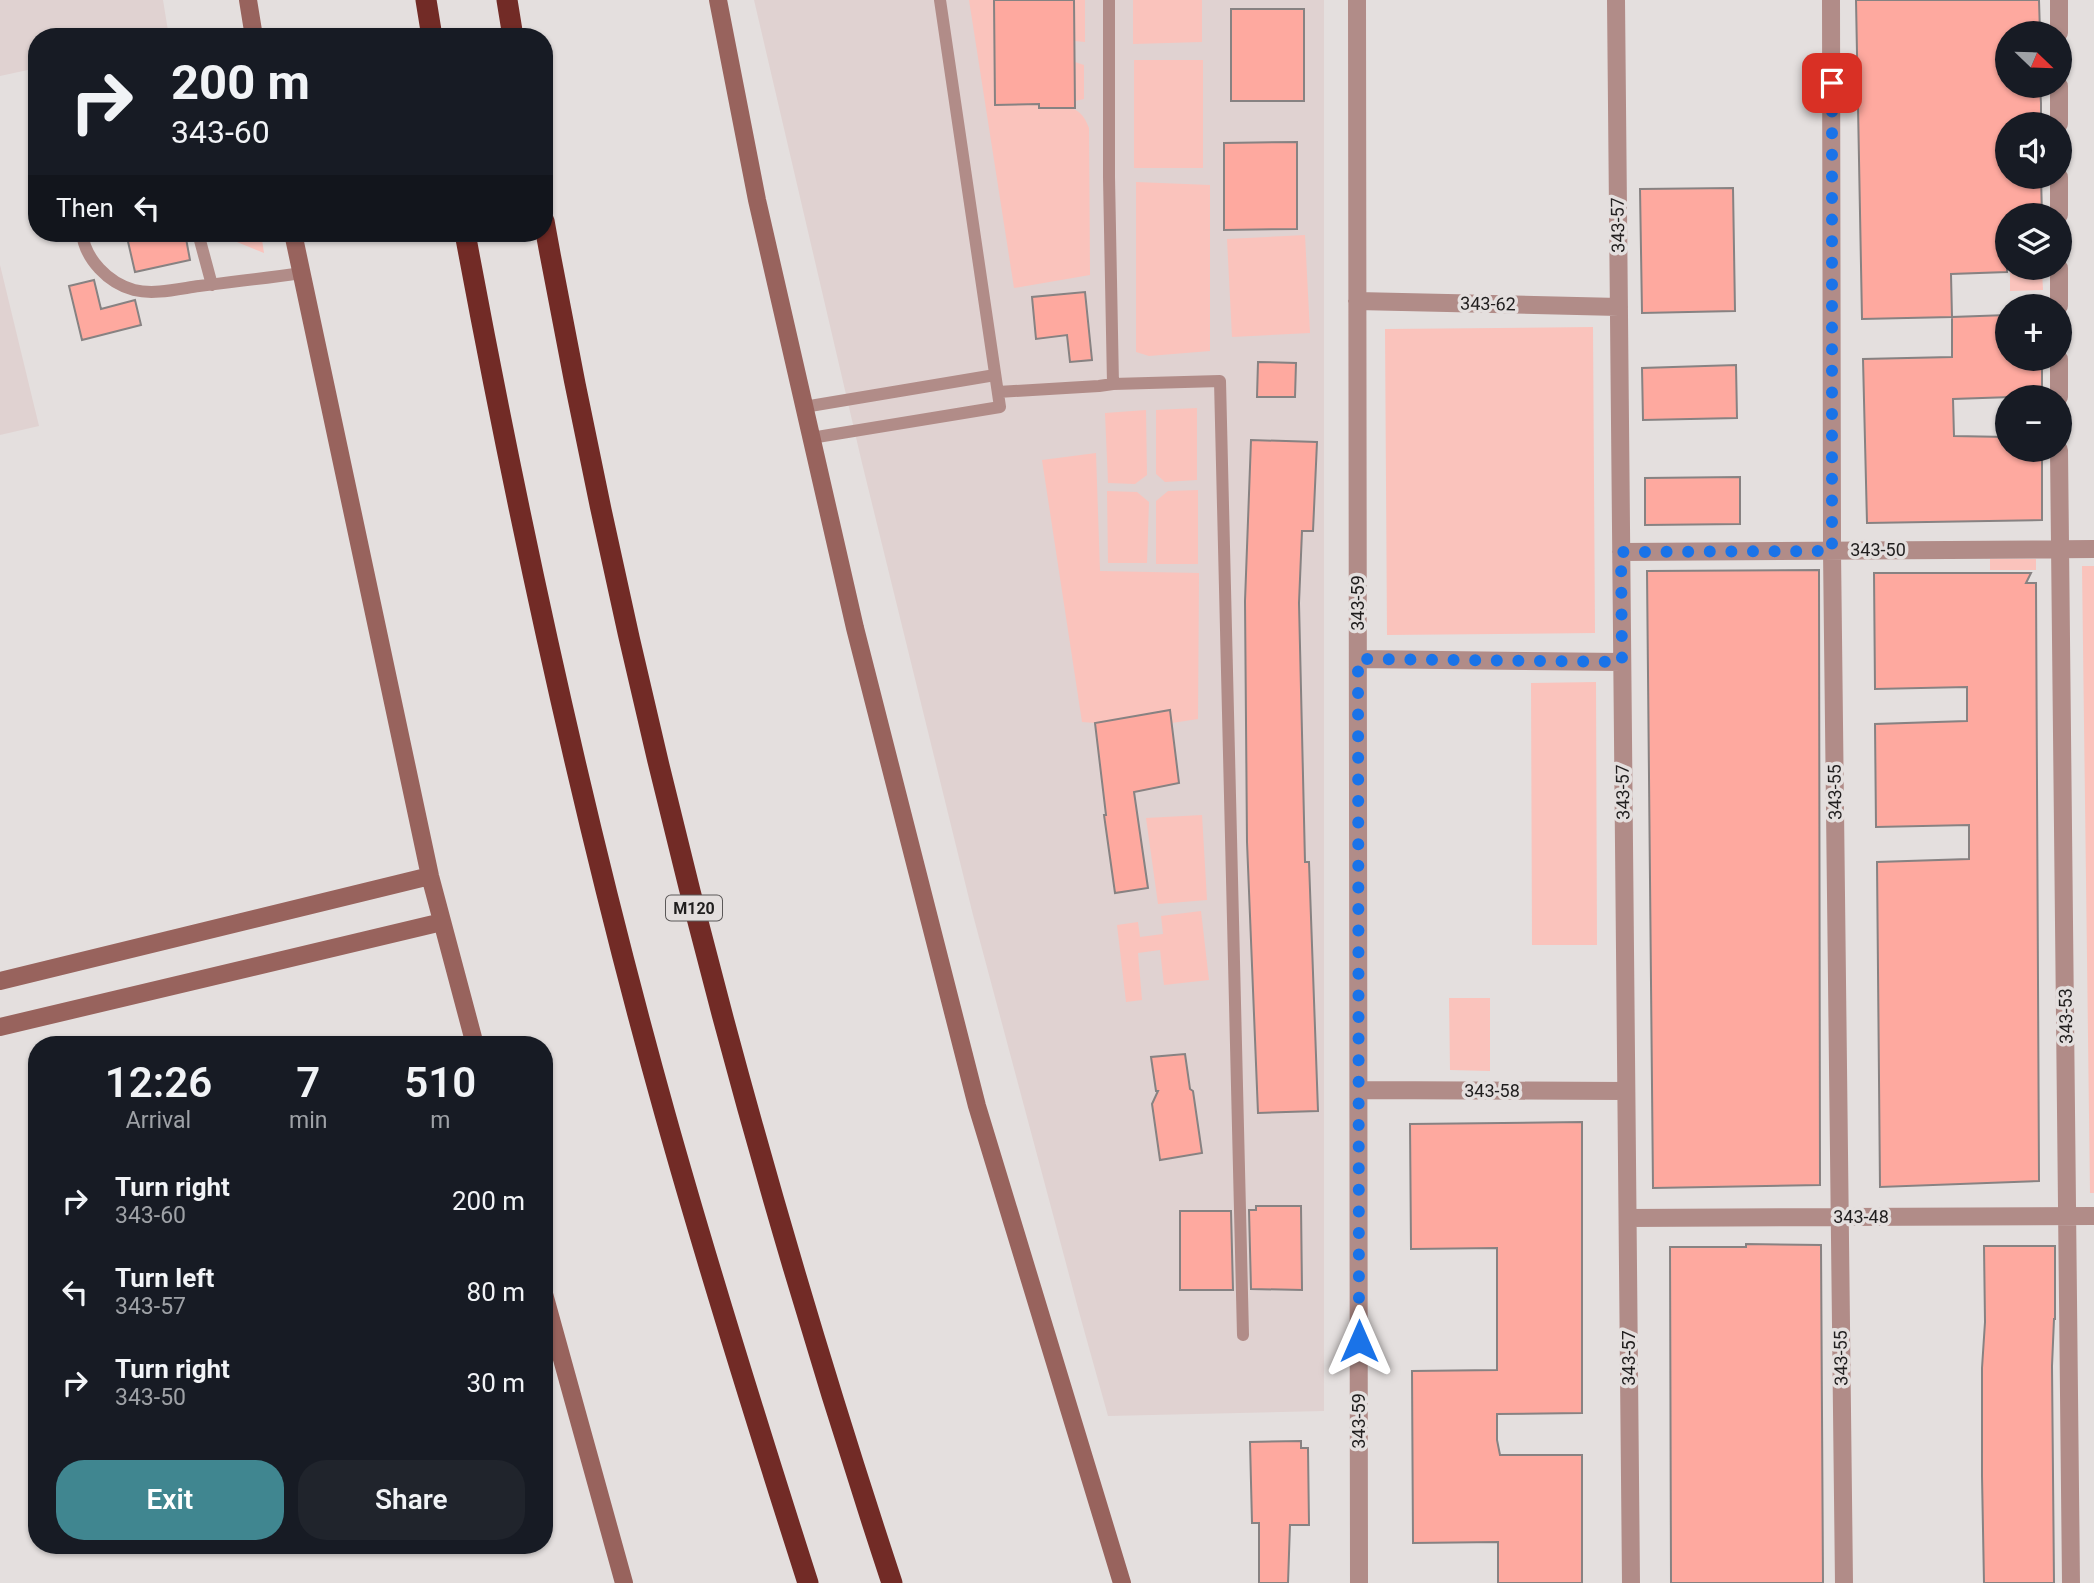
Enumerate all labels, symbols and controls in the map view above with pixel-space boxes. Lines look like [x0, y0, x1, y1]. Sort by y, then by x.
north arrow [1995, 21, 2072, 98]
map controls [1995, 21, 2072, 462]
pin [1802, 53, 1862, 113]
text: 200 m [171, 54, 310, 111]
icon: right [56, 56, 147, 147]
icon: arrive [1813, 64, 1851, 102]
button: sound [1995, 112, 2072, 189]
text: 343-60 [171, 113, 270, 151]
icon: left [128, 189, 166, 227]
text: Then [56, 193, 114, 223]
street label: 343-57 [1607, 197, 1628, 253]
button: layers [1995, 203, 2072, 280]
street label: 343-62 [1460, 293, 1516, 314]
button: + [1995, 294, 2072, 371]
button: − [1995, 385, 2072, 462]
street label: 343-50 [1850, 539, 1906, 560]
street label: 343-59 [1347, 575, 1368, 631]
street label: 343-57 [1612, 764, 1633, 820]
street label: 343-55 [1824, 764, 1845, 820]
road number: M120 [666, 896, 722, 920]
street label: 343-53 [2055, 988, 2076, 1044]
text: 12:26 [105, 1058, 212, 1107]
text: 7 [296, 1058, 320, 1107]
text: 510 [404, 1058, 476, 1107]
street label: 343-58 [1464, 1080, 1520, 1101]
text: Arrival [126, 1107, 191, 1134]
text: min [289, 1107, 327, 1134]
text: m [430, 1107, 450, 1134]
text: Turn right [115, 1172, 230, 1202]
icon: right [56, 1182, 94, 1220]
text: 200 m [452, 1186, 525, 1216]
text: 343-60 [115, 1202, 186, 1229]
street label: 343-48 [1833, 1206, 1889, 1227]
text: Turn left [115, 1263, 214, 1293]
icon: left [56, 1273, 94, 1311]
text: 80 m [467, 1277, 525, 1307]
text: 343-57 [115, 1293, 186, 1320]
position arrow [1322, 1304, 1396, 1378]
street label: 343-57 [1618, 1330, 1639, 1386]
street label: 343-55 [1830, 1330, 1851, 1386]
text: Turn right [115, 1354, 230, 1384]
icon: right [56, 1364, 94, 1402]
text: 30 m [467, 1368, 525, 1398]
text: 343-50 [115, 1384, 186, 1411]
street label: 343-59 [1348, 1393, 1369, 1449]
button: Exit [56, 1460, 284, 1540]
button: Share [298, 1460, 525, 1540]

